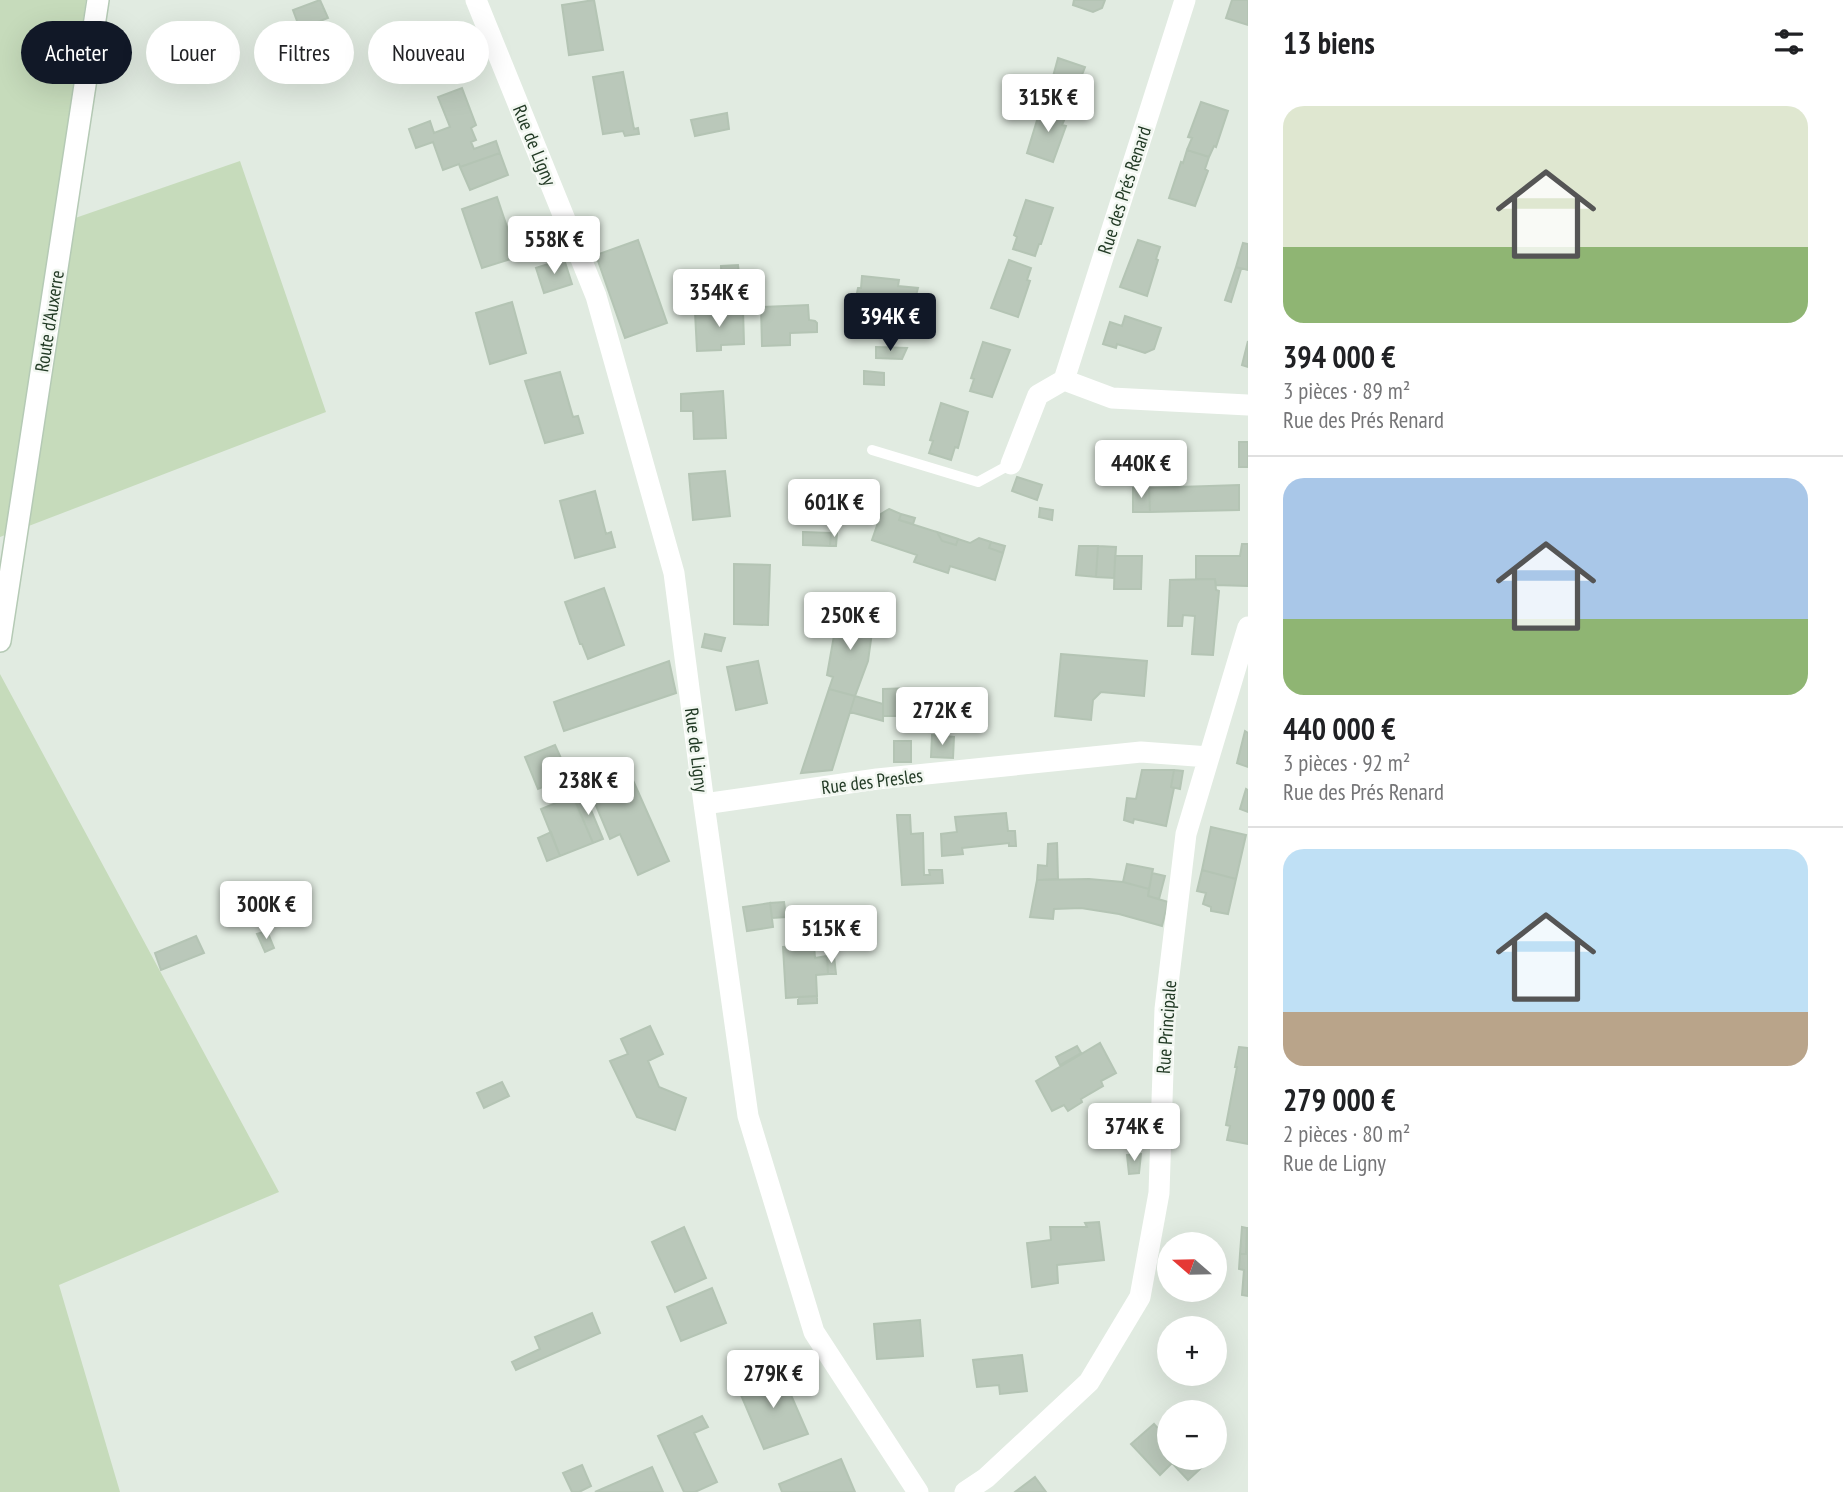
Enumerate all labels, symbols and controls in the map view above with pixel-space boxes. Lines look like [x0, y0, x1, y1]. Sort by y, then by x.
chip: Acheter [21, 21, 132, 84]
chip: Louer [146, 21, 240, 84]
chip: Filtres [254, 21, 354, 84]
chip: Nouveau [368, 21, 489, 84]
text: 13 biens [1283, 23, 1375, 62]
icon: filters [1770, 23, 1808, 61]
pin: 315K € [991, 74, 1105, 134]
text: 315K € [1018, 82, 1078, 111]
street label: Rue de Ligny [508, 101, 562, 190]
street label: Rue des Prés Renard [1092, 123, 1156, 257]
icon: home [1483, 151, 1609, 277]
pin: 558K € [497, 216, 611, 276]
text: 558K € [524, 224, 584, 253]
street label: Route d'Auxerre [29, 268, 69, 373]
pin: 354K € [662, 270, 776, 329]
text: 354K € [689, 277, 749, 306]
pin: 394K € [833, 294, 947, 353]
text: 394K € [860, 301, 920, 330]
text: 394 000 € [1283, 337, 1396, 376]
text: 3 pièces · 89 m² [1283, 376, 1410, 405]
text: Rue des Prés Renard [1283, 405, 1444, 434]
pin: 440K € [1084, 440, 1198, 500]
text: 440K € [1111, 448, 1171, 477]
pin: 601K € [777, 480, 891, 539]
text: 601K € [804, 487, 864, 516]
icon: home [1483, 523, 1609, 649]
pin: 250K € [793, 592, 907, 652]
text: 250K € [820, 600, 880, 629]
pin: 272K € [885, 688, 999, 747]
text: 272K € [912, 695, 972, 724]
street label: Rue de Ligny [680, 706, 714, 795]
text: 440 000 € [1283, 709, 1396, 748]
text: 3 pièces · 92 m² [1283, 748, 1410, 777]
pin: 238K € [531, 758, 645, 817]
street label: Rue des Presles [820, 763, 924, 799]
text: 238K € [558, 765, 618, 794]
text: Rue des Prés Renard [1283, 777, 1444, 806]
pin: 300K € [209, 881, 323, 941]
text: 300K € [236, 889, 296, 918]
icon: home [1483, 894, 1609, 1020]
pin: 515K € [774, 906, 888, 965]
text: 515K € [801, 913, 861, 942]
street label: Rue Principale [1151, 979, 1181, 1075]
text: 279 000 € [1283, 1080, 1396, 1119]
pin: 374K € [1077, 1104, 1191, 1163]
text: 374K € [1104, 1111, 1164, 1140]
text: 2 pièces · 80 m² [1283, 1119, 1410, 1148]
text: Rue de Ligny [1283, 1148, 1386, 1177]
north arrow [1157, 1232, 1227, 1302]
map controls [1157, 1232, 1227, 1470]
button: + [1157, 1316, 1227, 1386]
pin: 279K € [716, 1350, 830, 1410]
text: 279K € [743, 1358, 803, 1387]
button: − [1157, 1400, 1227, 1470]

